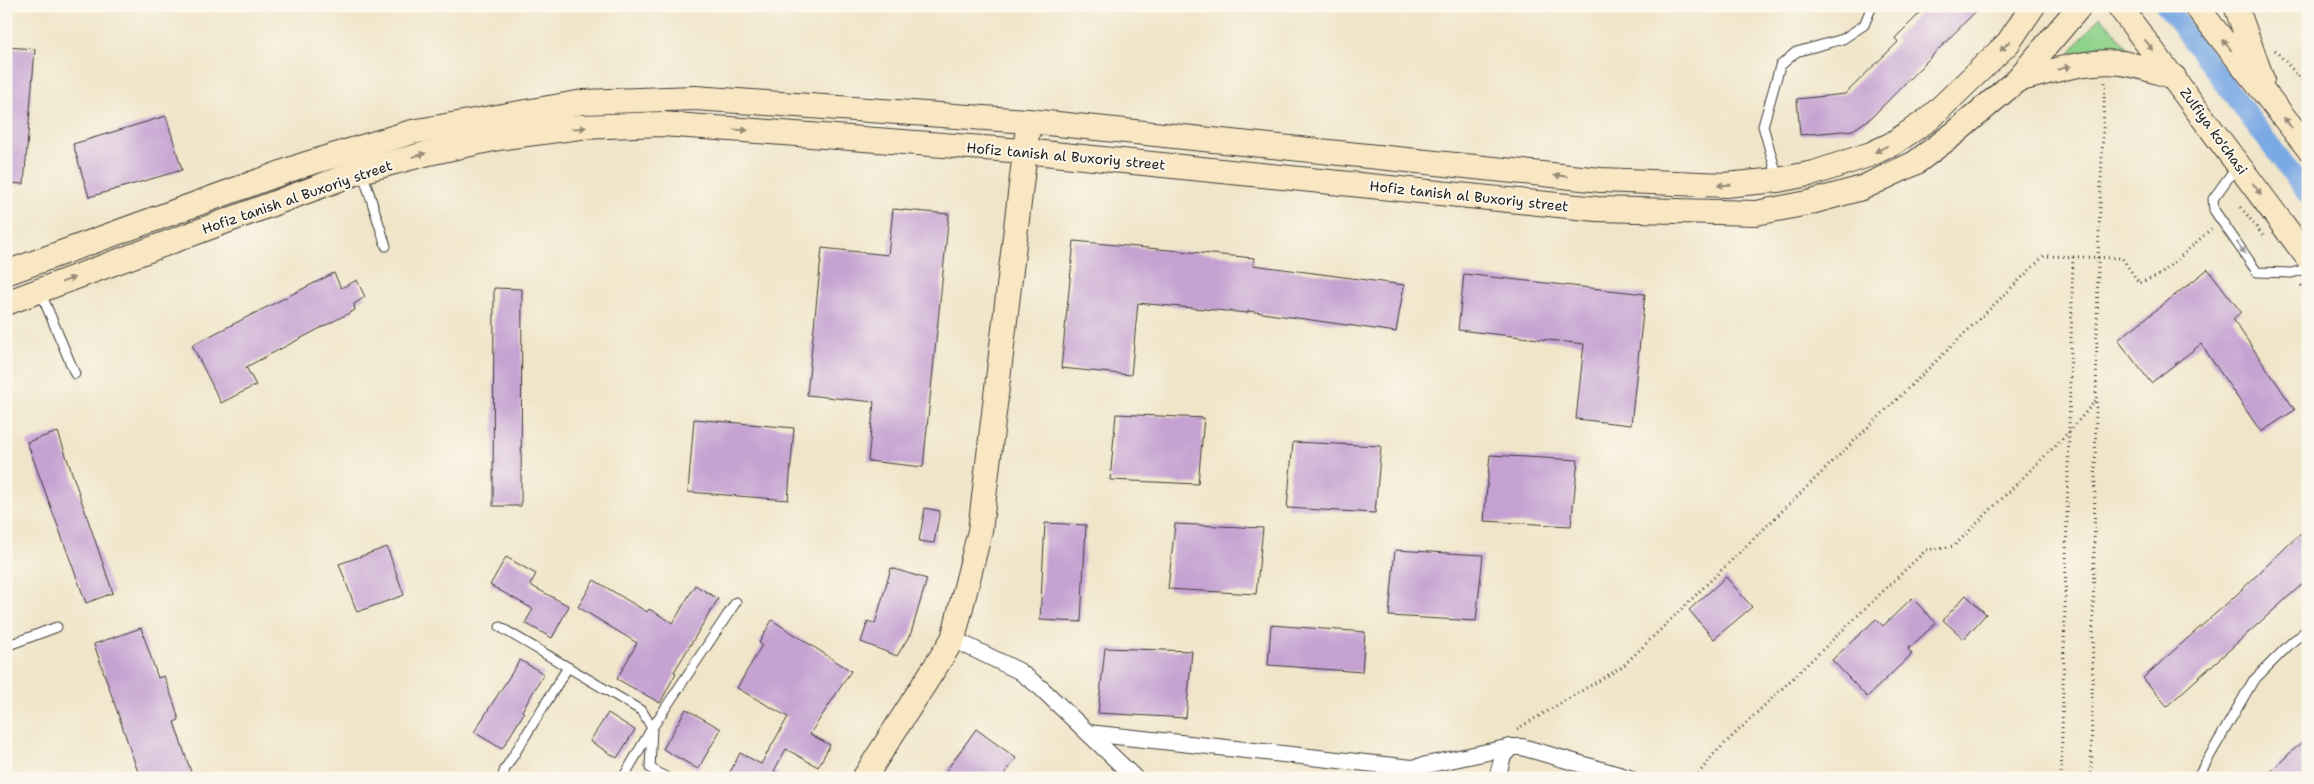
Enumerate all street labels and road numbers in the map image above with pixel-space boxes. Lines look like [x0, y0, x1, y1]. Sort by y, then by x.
street label: Zulfiya ko'chasi [2176, 84, 2252, 178]
street label: Hofiz tanish al Buxoriy street [966, 138, 1166, 174]
street label: Hofiz tanish al Buxoriy street [200, 156, 394, 238]
street label: Hofiz tanish al Buxoriy street [1369, 177, 1569, 215]

